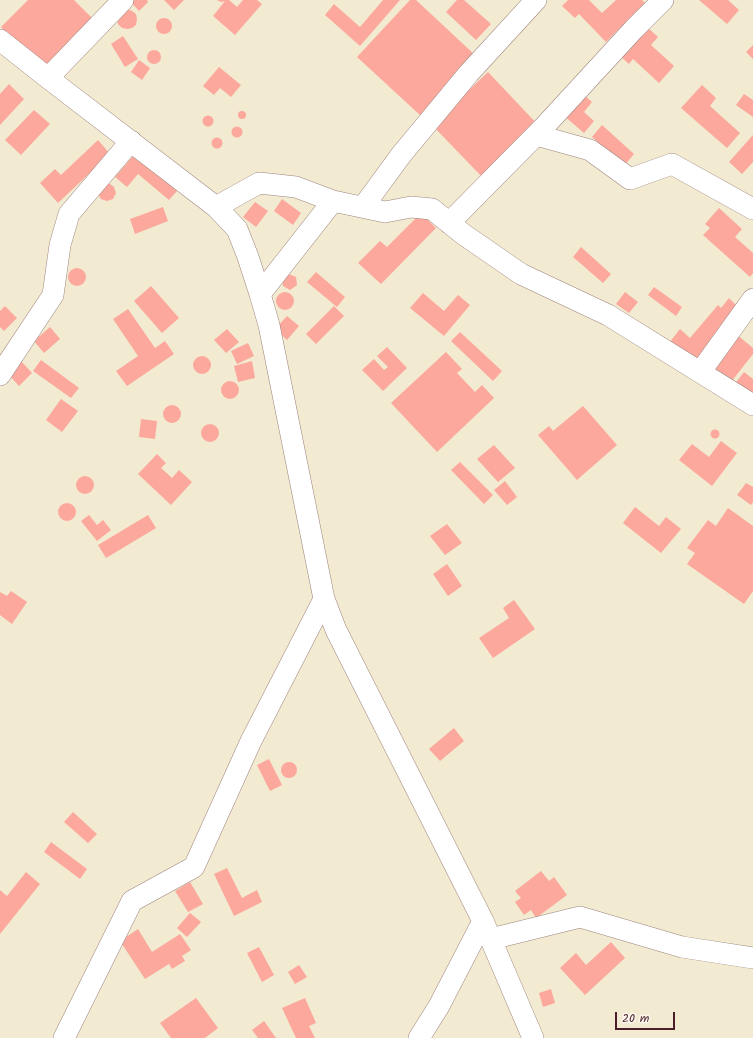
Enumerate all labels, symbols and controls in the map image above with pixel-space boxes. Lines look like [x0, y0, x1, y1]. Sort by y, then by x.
scale bar [617, 1004, 677, 1030]
text: 20 m [622, 1009, 649, 1028]

